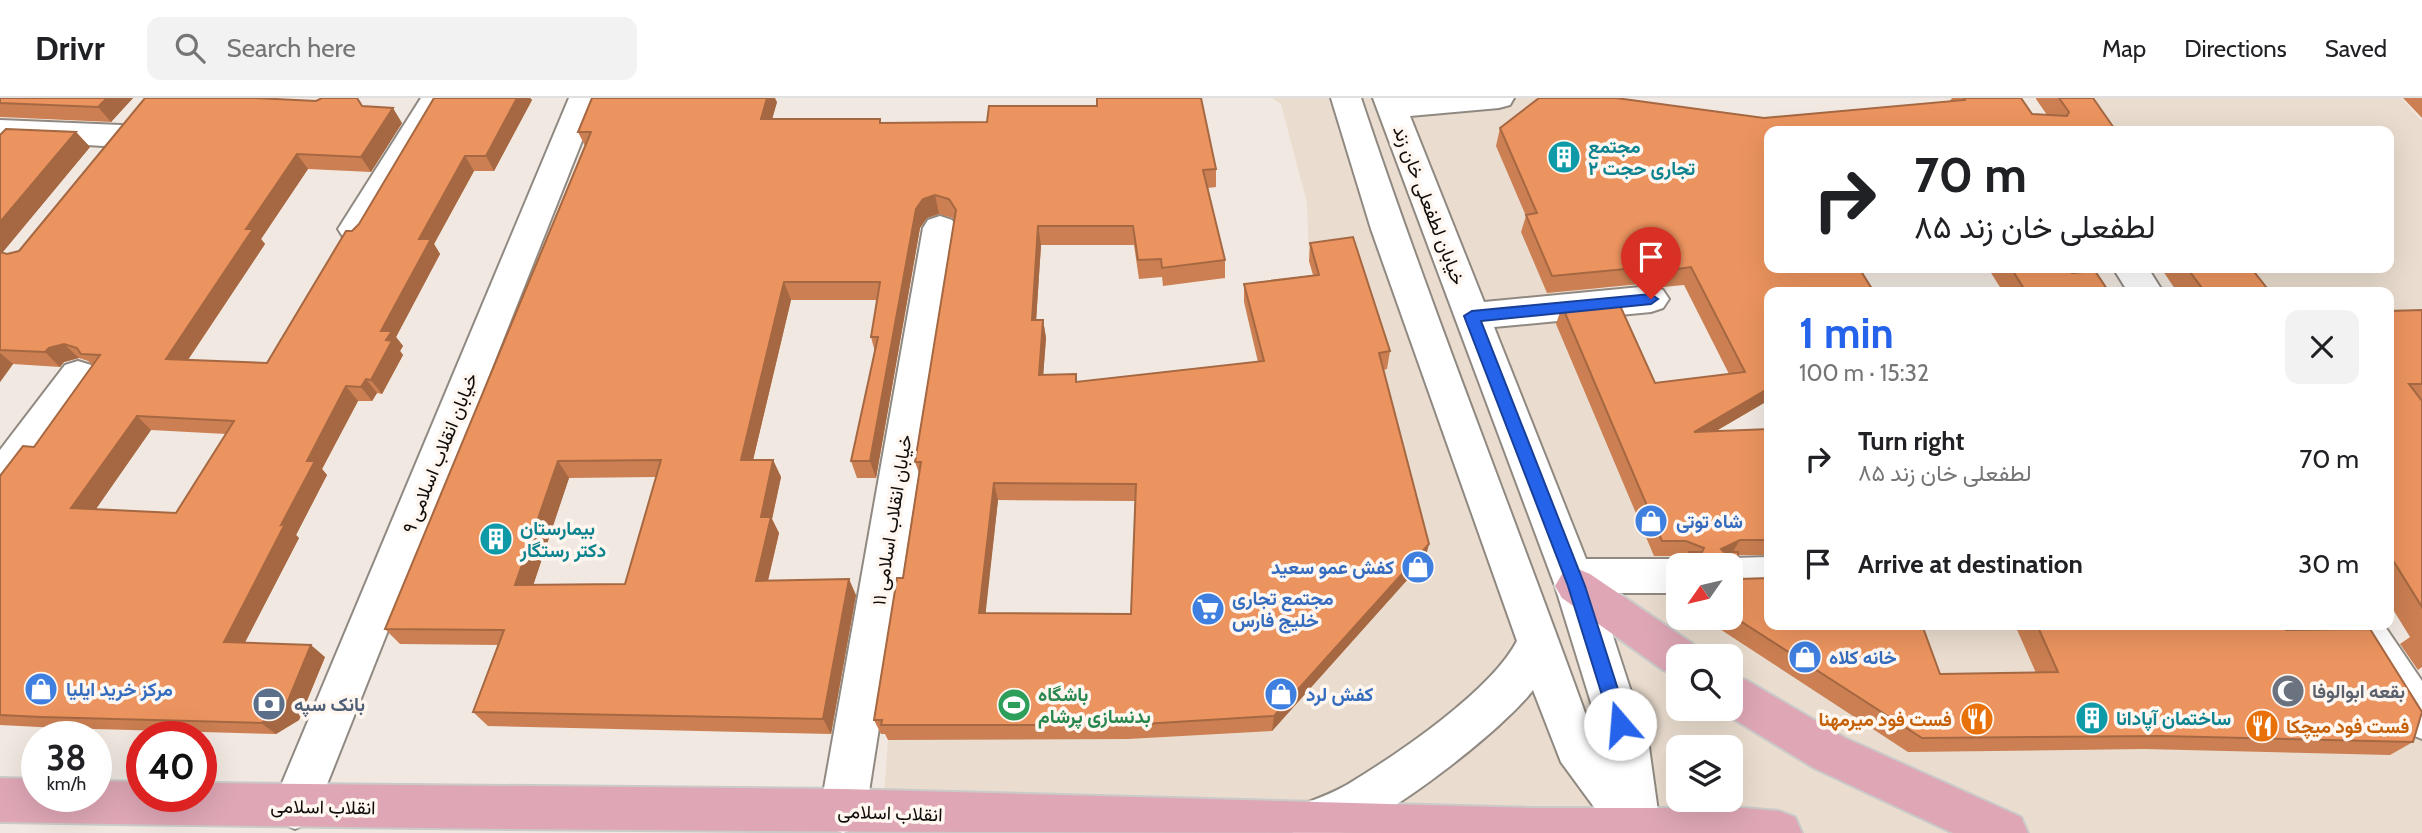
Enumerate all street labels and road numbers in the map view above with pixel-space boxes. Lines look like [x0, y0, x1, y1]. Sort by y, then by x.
street label: خیابان لطفعلی خان زند [1388, 122, 1470, 288]
street label: خیابان انقلاب اسلامی ۹ [397, 369, 483, 537]
street label: خیابان انقلاب اسلامی ۱۱ [867, 433, 917, 607]
street label: انقلاب اسلامی [270, 795, 376, 819]
street label: انقلاب اسلامی [837, 800, 943, 826]

